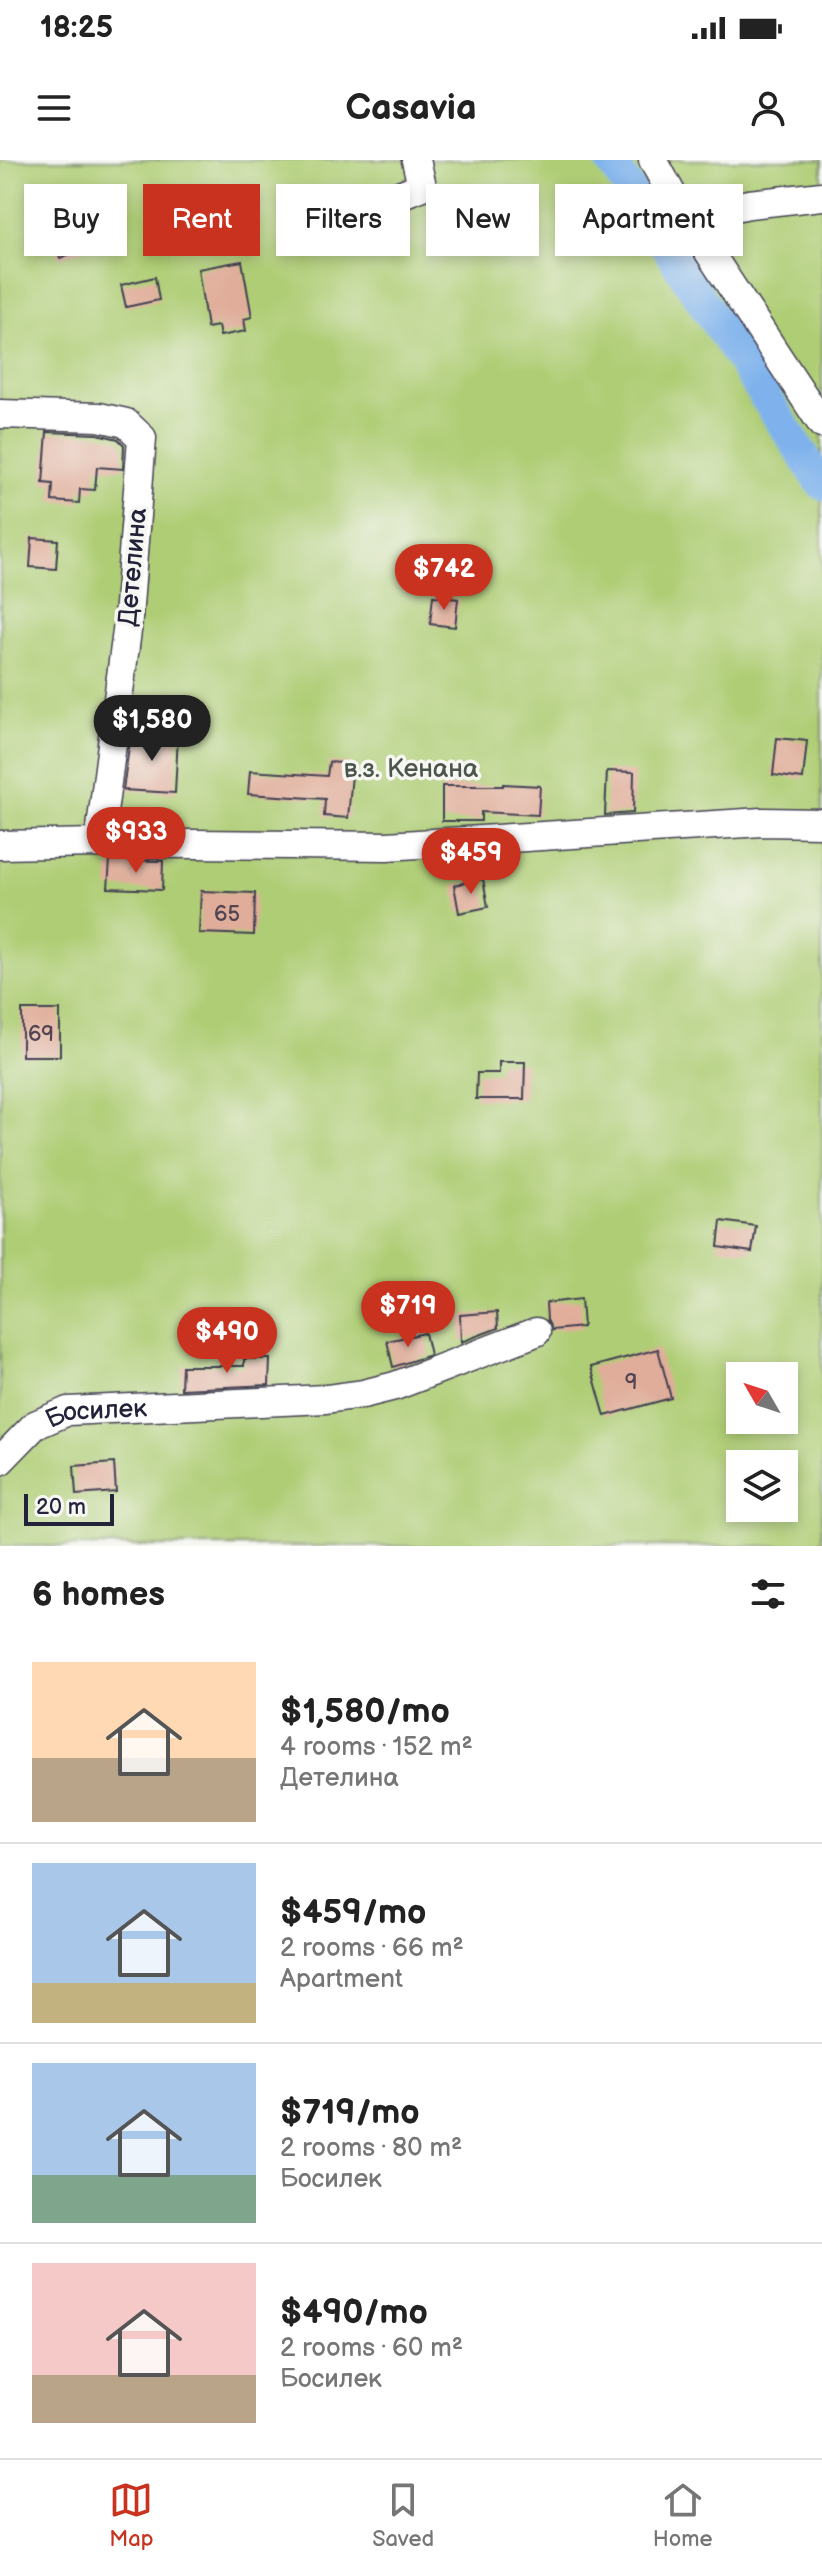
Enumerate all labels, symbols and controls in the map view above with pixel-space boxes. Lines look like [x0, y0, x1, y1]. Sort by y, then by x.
text: 18:25 [40, 10, 113, 46]
icon: menu [32, 86, 76, 130]
icon: person [746, 86, 790, 130]
text: Casavia [345, 87, 477, 130]
chip: Buy [24, 184, 127, 256]
chip: Rent [143, 184, 260, 256]
chip: Filters [276, 184, 410, 256]
chip: New [426, 184, 539, 256]
chip: Apartment [555, 184, 743, 256]
street label: Детелина [113, 507, 154, 628]
pin: $742 [397, 544, 491, 612]
text: $742 [413, 554, 475, 585]
pin: $1,580 [87, 695, 217, 763]
text: $1,580 [112, 705, 192, 736]
park label: в.з. Кенана [344, 754, 478, 785]
pin: $933 [89, 807, 183, 875]
text: $933 [105, 817, 167, 848]
pin: $459 [424, 828, 518, 896]
text: $459 [440, 838, 502, 869]
house number: 65 [214, 901, 240, 928]
house number: 69 [28, 1021, 54, 1048]
pin: $719 [361, 1281, 455, 1349]
text: $719 [379, 1291, 437, 1322]
pin: $490 [180, 1307, 274, 1375]
text: $490 [195, 1317, 259, 1348]
north arrow [726, 1362, 798, 1434]
map controls [726, 1362, 798, 1522]
house number: 9 [625, 1369, 637, 1396]
street label: Босилек [41, 1393, 148, 1436]
button: layers [726, 1450, 798, 1522]
scale bar [24, 1490, 114, 1526]
text: 20 m [36, 1494, 86, 1521]
icon: filters [746, 1572, 790, 1616]
text: 6 homes [32, 1574, 165, 1615]
text: $1,580/mo [280, 1691, 450, 1732]
icon: home [96, 1694, 192, 1790]
text: 4 rooms · 152 m² [280, 1732, 473, 1763]
text: Детелина [280, 1763, 399, 1794]
text: $459/mo [280, 1892, 426, 1933]
icon: home [96, 1895, 192, 1991]
text: 2 rooms · 66 m² [280, 1933, 464, 1964]
text: Apartment [280, 1964, 403, 1995]
text: $719/mo [280, 2092, 420, 2133]
icon: home [96, 2095, 192, 2191]
text: 2 rooms · 80 m² [280, 2133, 462, 2164]
text: Босилек [280, 2164, 382, 2195]
text: $490/mo [280, 2292, 428, 2333]
icon: home [96, 2295, 192, 2391]
text: 2 rooms · 60 m² [280, 2333, 463, 2364]
text: Босилек [280, 2364, 382, 2395]
tab: Map [109, 2478, 154, 2553]
tab: Saved [372, 2478, 434, 2553]
tab: Home [653, 2478, 713, 2553]

